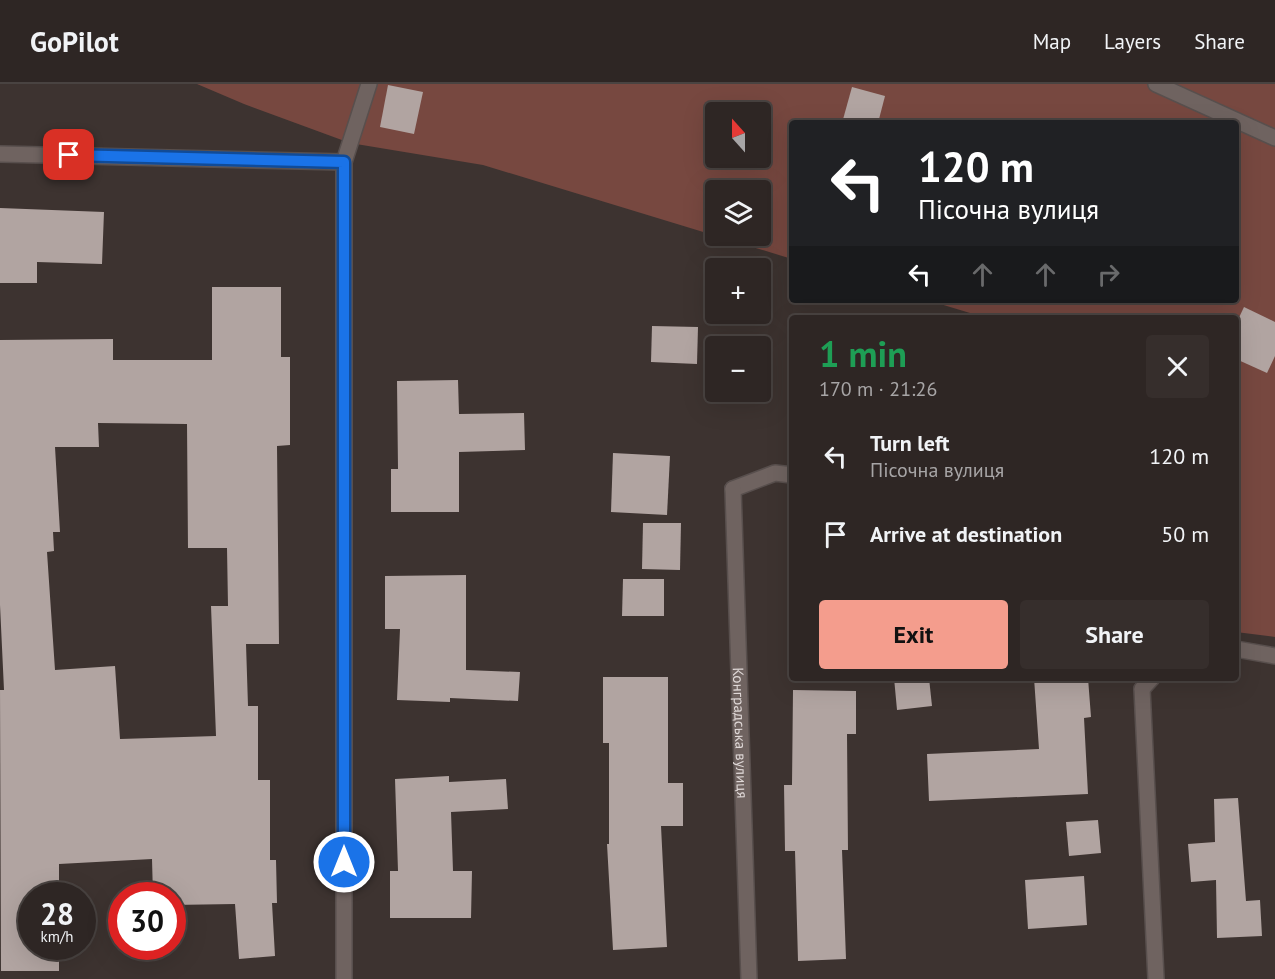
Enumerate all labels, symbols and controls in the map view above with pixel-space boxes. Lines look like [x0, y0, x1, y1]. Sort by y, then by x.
text: GoPilot [30, 23, 119, 60]
text: Map [1033, 28, 1071, 55]
text: Layers [1104, 28, 1161, 55]
text: Share [1194, 28, 1245, 55]
north arrow [705, 102, 771, 168]
map controls [705, 102, 771, 402]
pin [43, 129, 94, 180]
icon: arrive [52, 138, 85, 171]
text: 120 m [918, 139, 1034, 194]
icon: left [819, 144, 897, 222]
button: layers [705, 180, 771, 246]
text: Пісочна вулиця [918, 192, 1099, 226]
button: + [705, 258, 771, 324]
icon: left [903, 258, 936, 291]
icon: ahead [966, 258, 999, 291]
icon: ahead [1029, 258, 1062, 291]
icon: right [1092, 258, 1125, 291]
text: 1 min [819, 330, 907, 377]
button: close [1146, 335, 1209, 398]
button: − [705, 336, 771, 402]
text: 170 m · 21:26 [819, 376, 937, 402]
text: Turn left [870, 429, 950, 457]
icon: left [819, 440, 852, 473]
text: 120 m [1149, 442, 1209, 470]
text: Пісочна вулиця [870, 457, 1004, 483]
icon: arrive [819, 518, 852, 551]
text: Arrive at destination [870, 520, 1062, 548]
text: 50 m [1161, 520, 1209, 548]
button: Exit [819, 600, 1008, 669]
button: Share [1020, 600, 1209, 669]
street label: Конградська вулиця [729, 667, 753, 799]
position arrow [312, 830, 376, 894]
speed limit sign: 30 [108, 882, 186, 960]
text: 28 [40, 894, 74, 933]
text: km/h [41, 927, 73, 946]

